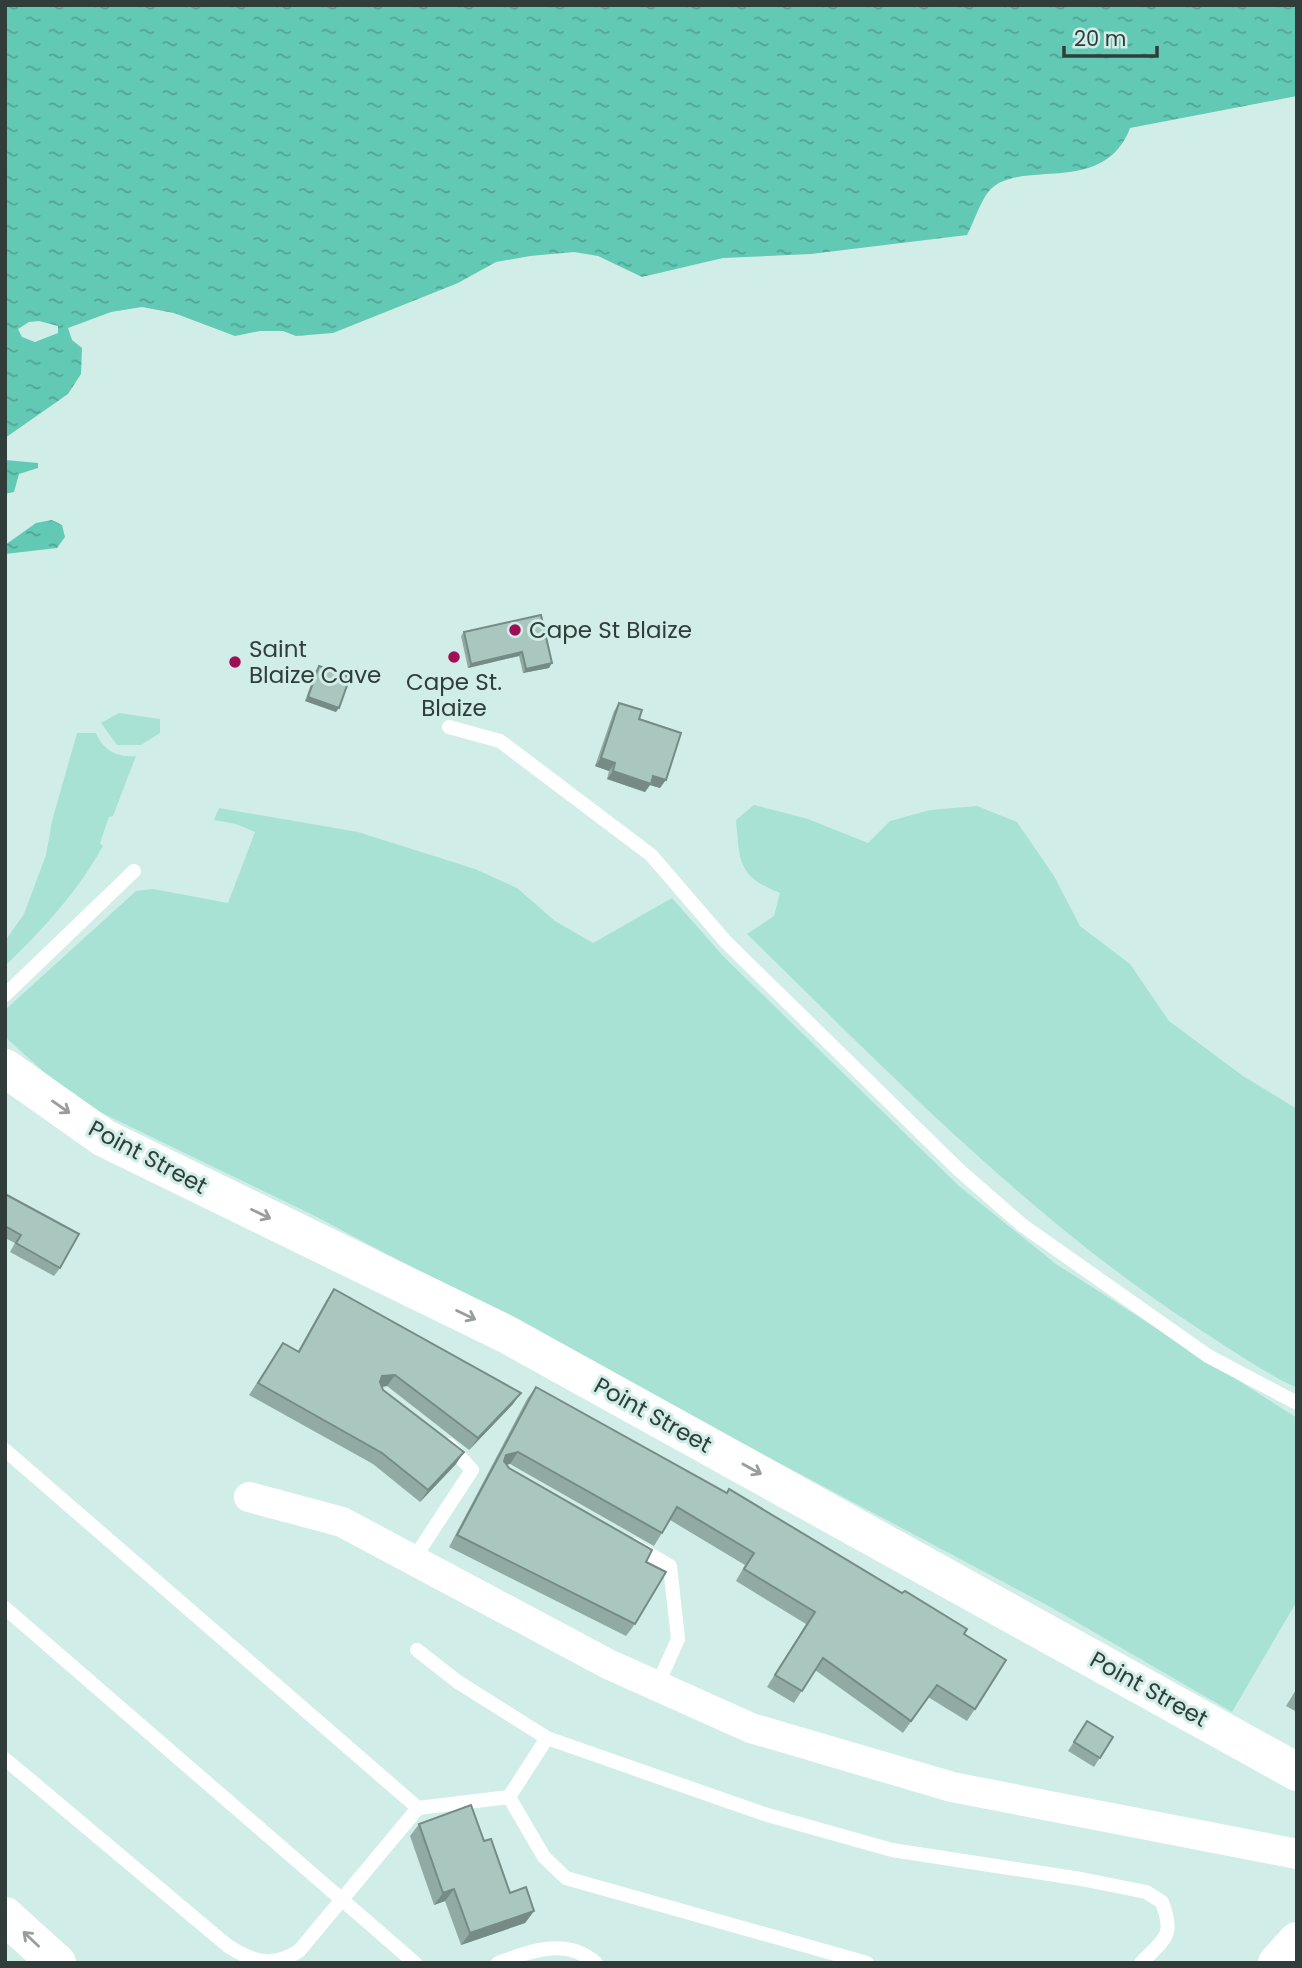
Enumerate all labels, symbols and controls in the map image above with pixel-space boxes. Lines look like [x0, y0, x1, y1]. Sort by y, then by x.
scale bar [1064, 14, 1157, 58]
text: 20 m [1074, 24, 1127, 53]
place label: Cape St Blaize [529, 614, 692, 646]
marker: Cape St Blaize [507, 622, 523, 638]
place label: Saint Blaize Cave [249, 633, 381, 691]
marker: Cape St. Blaize [446, 649, 462, 665]
marker: Saint Blaize Cave [227, 654, 243, 670]
place label: Cape St. Blaize [406, 666, 502, 724]
one-way arrow [51, 1100, 70, 1115]
street label: Point Street [83, 1112, 213, 1202]
one-way arrow [250, 1208, 271, 1221]
one-way arrow [455, 1308, 476, 1322]
street label: Point Street [588, 1369, 718, 1461]
one-way arrow [741, 1463, 762, 1476]
street label: Point Street [1084, 1643, 1214, 1735]
one-way arrow [22, 1931, 40, 1947]

